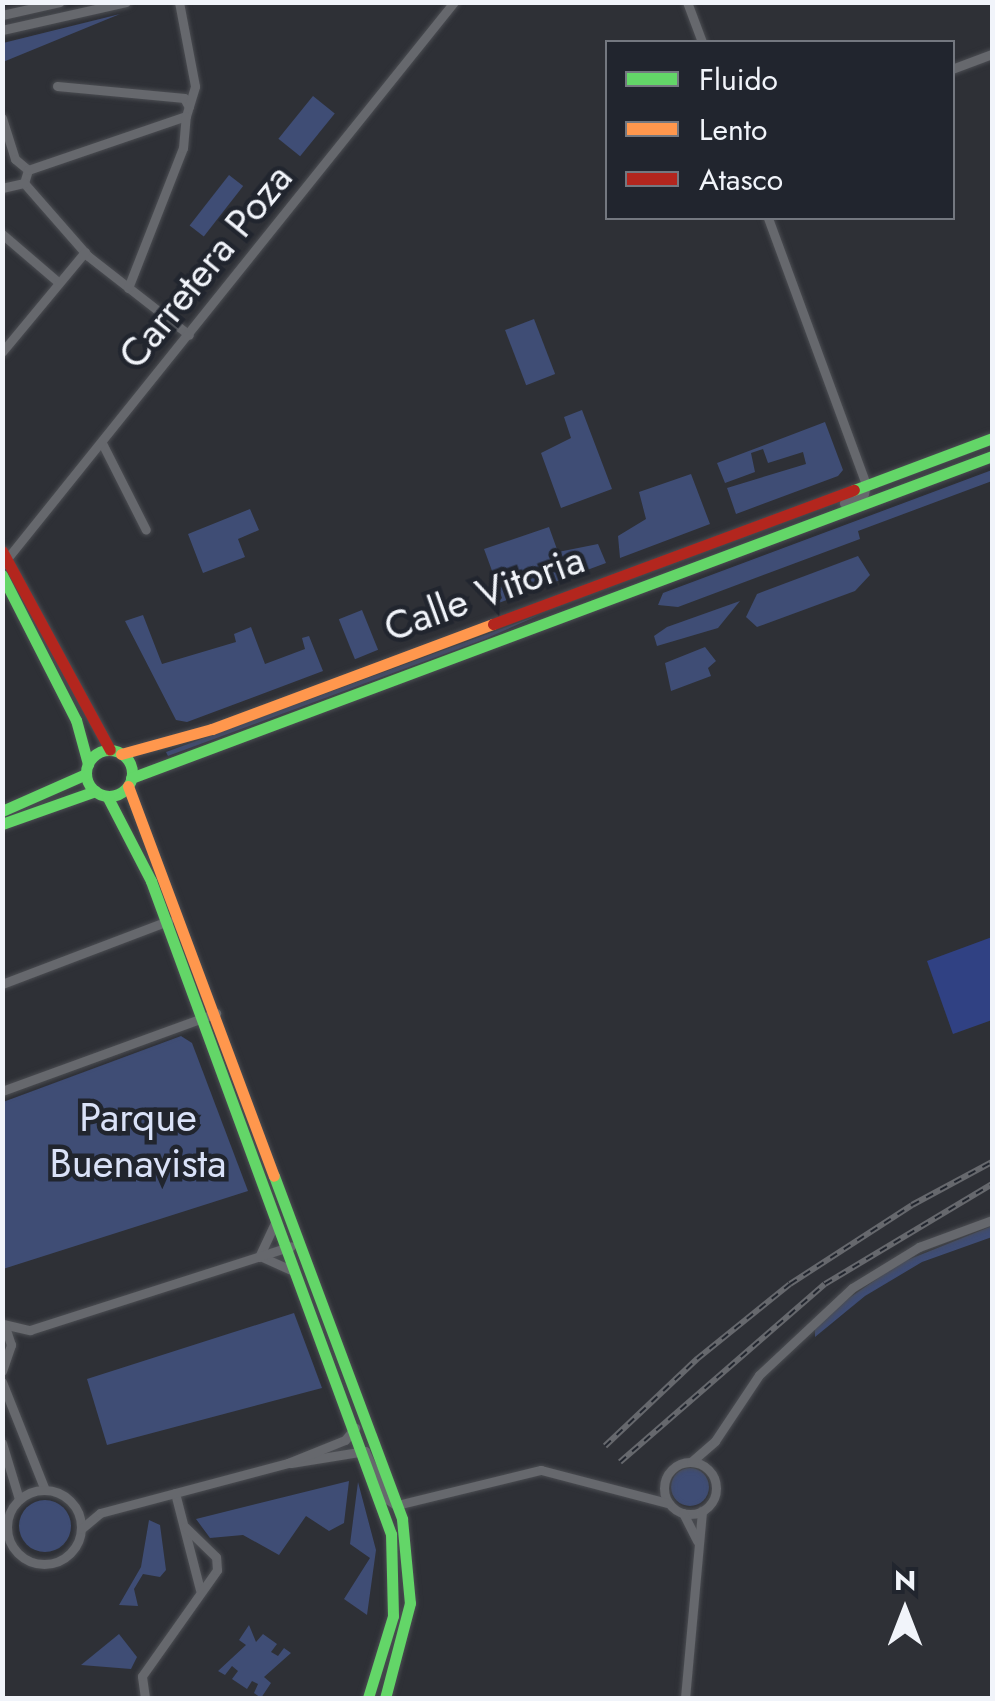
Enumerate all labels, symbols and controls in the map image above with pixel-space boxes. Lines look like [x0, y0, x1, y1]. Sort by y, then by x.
legend [605, 40, 955, 220]
text: Fluido [699, 58, 778, 101]
text: Lento [699, 108, 767, 151]
street label: Carretera Poza [108, 154, 302, 378]
text: Atasco [699, 158, 783, 201]
street label: Calle Vitoria [377, 535, 591, 651]
park label: Parque Buenavista [50, 1093, 226, 1187]
text: N [894, 1560, 916, 1601]
north arrow [855, 1561, 955, 1661]

